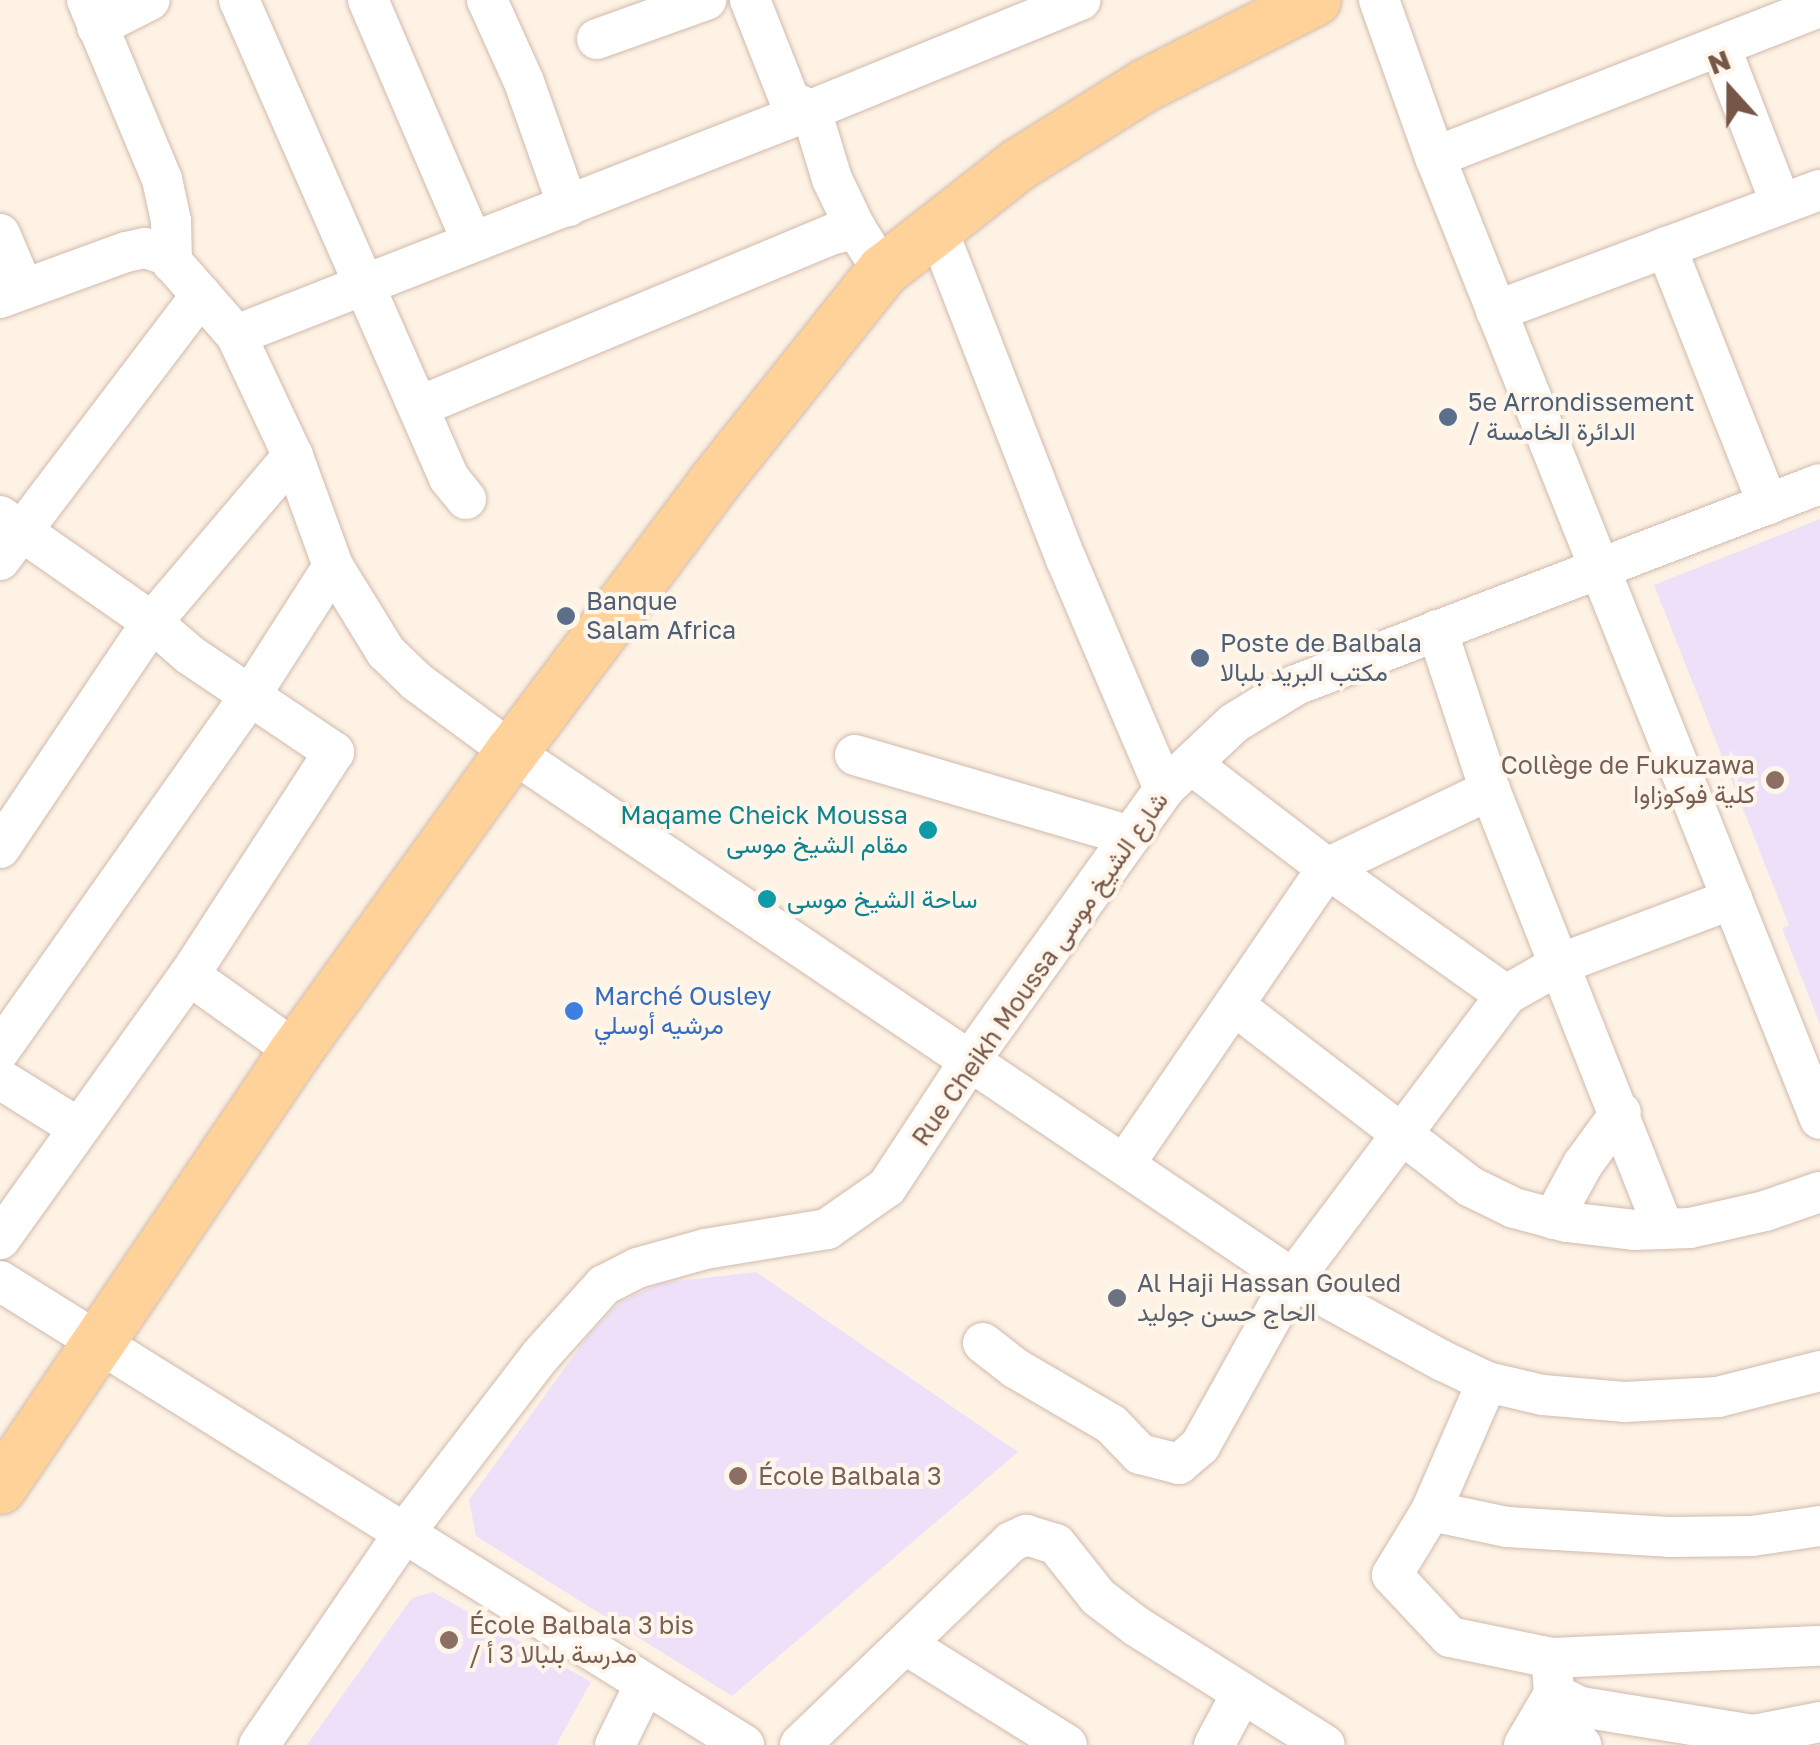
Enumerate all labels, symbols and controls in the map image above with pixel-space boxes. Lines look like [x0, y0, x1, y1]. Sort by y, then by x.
north arrow [1680, 40, 1780, 140]
text: N [1703, 42, 1735, 81]
place label: 5e Arrondissement / الدائرة الخامسة [1468, 388, 1694, 447]
marker: 5e Arrondissement / الدائرة الخامسة [1437, 406, 1459, 428]
place label: Banque Salam Africa [586, 587, 736, 646]
marker: Banque Salam Africa [555, 605, 577, 627]
place label: Poste de Balbala مكتب البريد بلبالا [1220, 629, 1422, 688]
marker: Poste de Balbala مكتب البريد بلبالا [1189, 647, 1211, 669]
place label: Collège de Fukuzawa كلية فوكوزاوا [1501, 751, 1755, 810]
marker: Collège de Fukuzawa كلية فوكوزاوا [1764, 769, 1786, 791]
street label: Rue Cheikh Moussa شارع الشيخ موسى [906, 786, 1174, 1152]
place label: Maqame Cheick Moussa مقام الشيخ موسى [620, 801, 908, 860]
marker: Maqame Cheick Moussa مقام الشيخ موسى [917, 819, 939, 841]
place label: ساحة الشيخ موسى [787, 884, 978, 914]
marker: ساحة الشيخ موسى [756, 888, 778, 910]
place label: Marché Ousley مرشيه أوسلي [594, 982, 771, 1041]
marker: Marché Ousley مرشيه أوسلي [563, 1000, 585, 1022]
place label: Al Haji Hassan Gouled الحاج حسن جوليد [1137, 1269, 1401, 1328]
marker: Al Haji Hassan Gouled الحاج حسن جوليد [1106, 1287, 1128, 1309]
place label: École Balbala 3 [758, 1461, 941, 1491]
marker: École Balbala 3 [727, 1465, 749, 1487]
place label: École Balbala 3 bis / مدرسة بلبالا 3 أ [469, 1611, 694, 1670]
marker: École Balbala 3 bis / مدرسة بلبالا 3 أ [438, 1629, 460, 1651]

